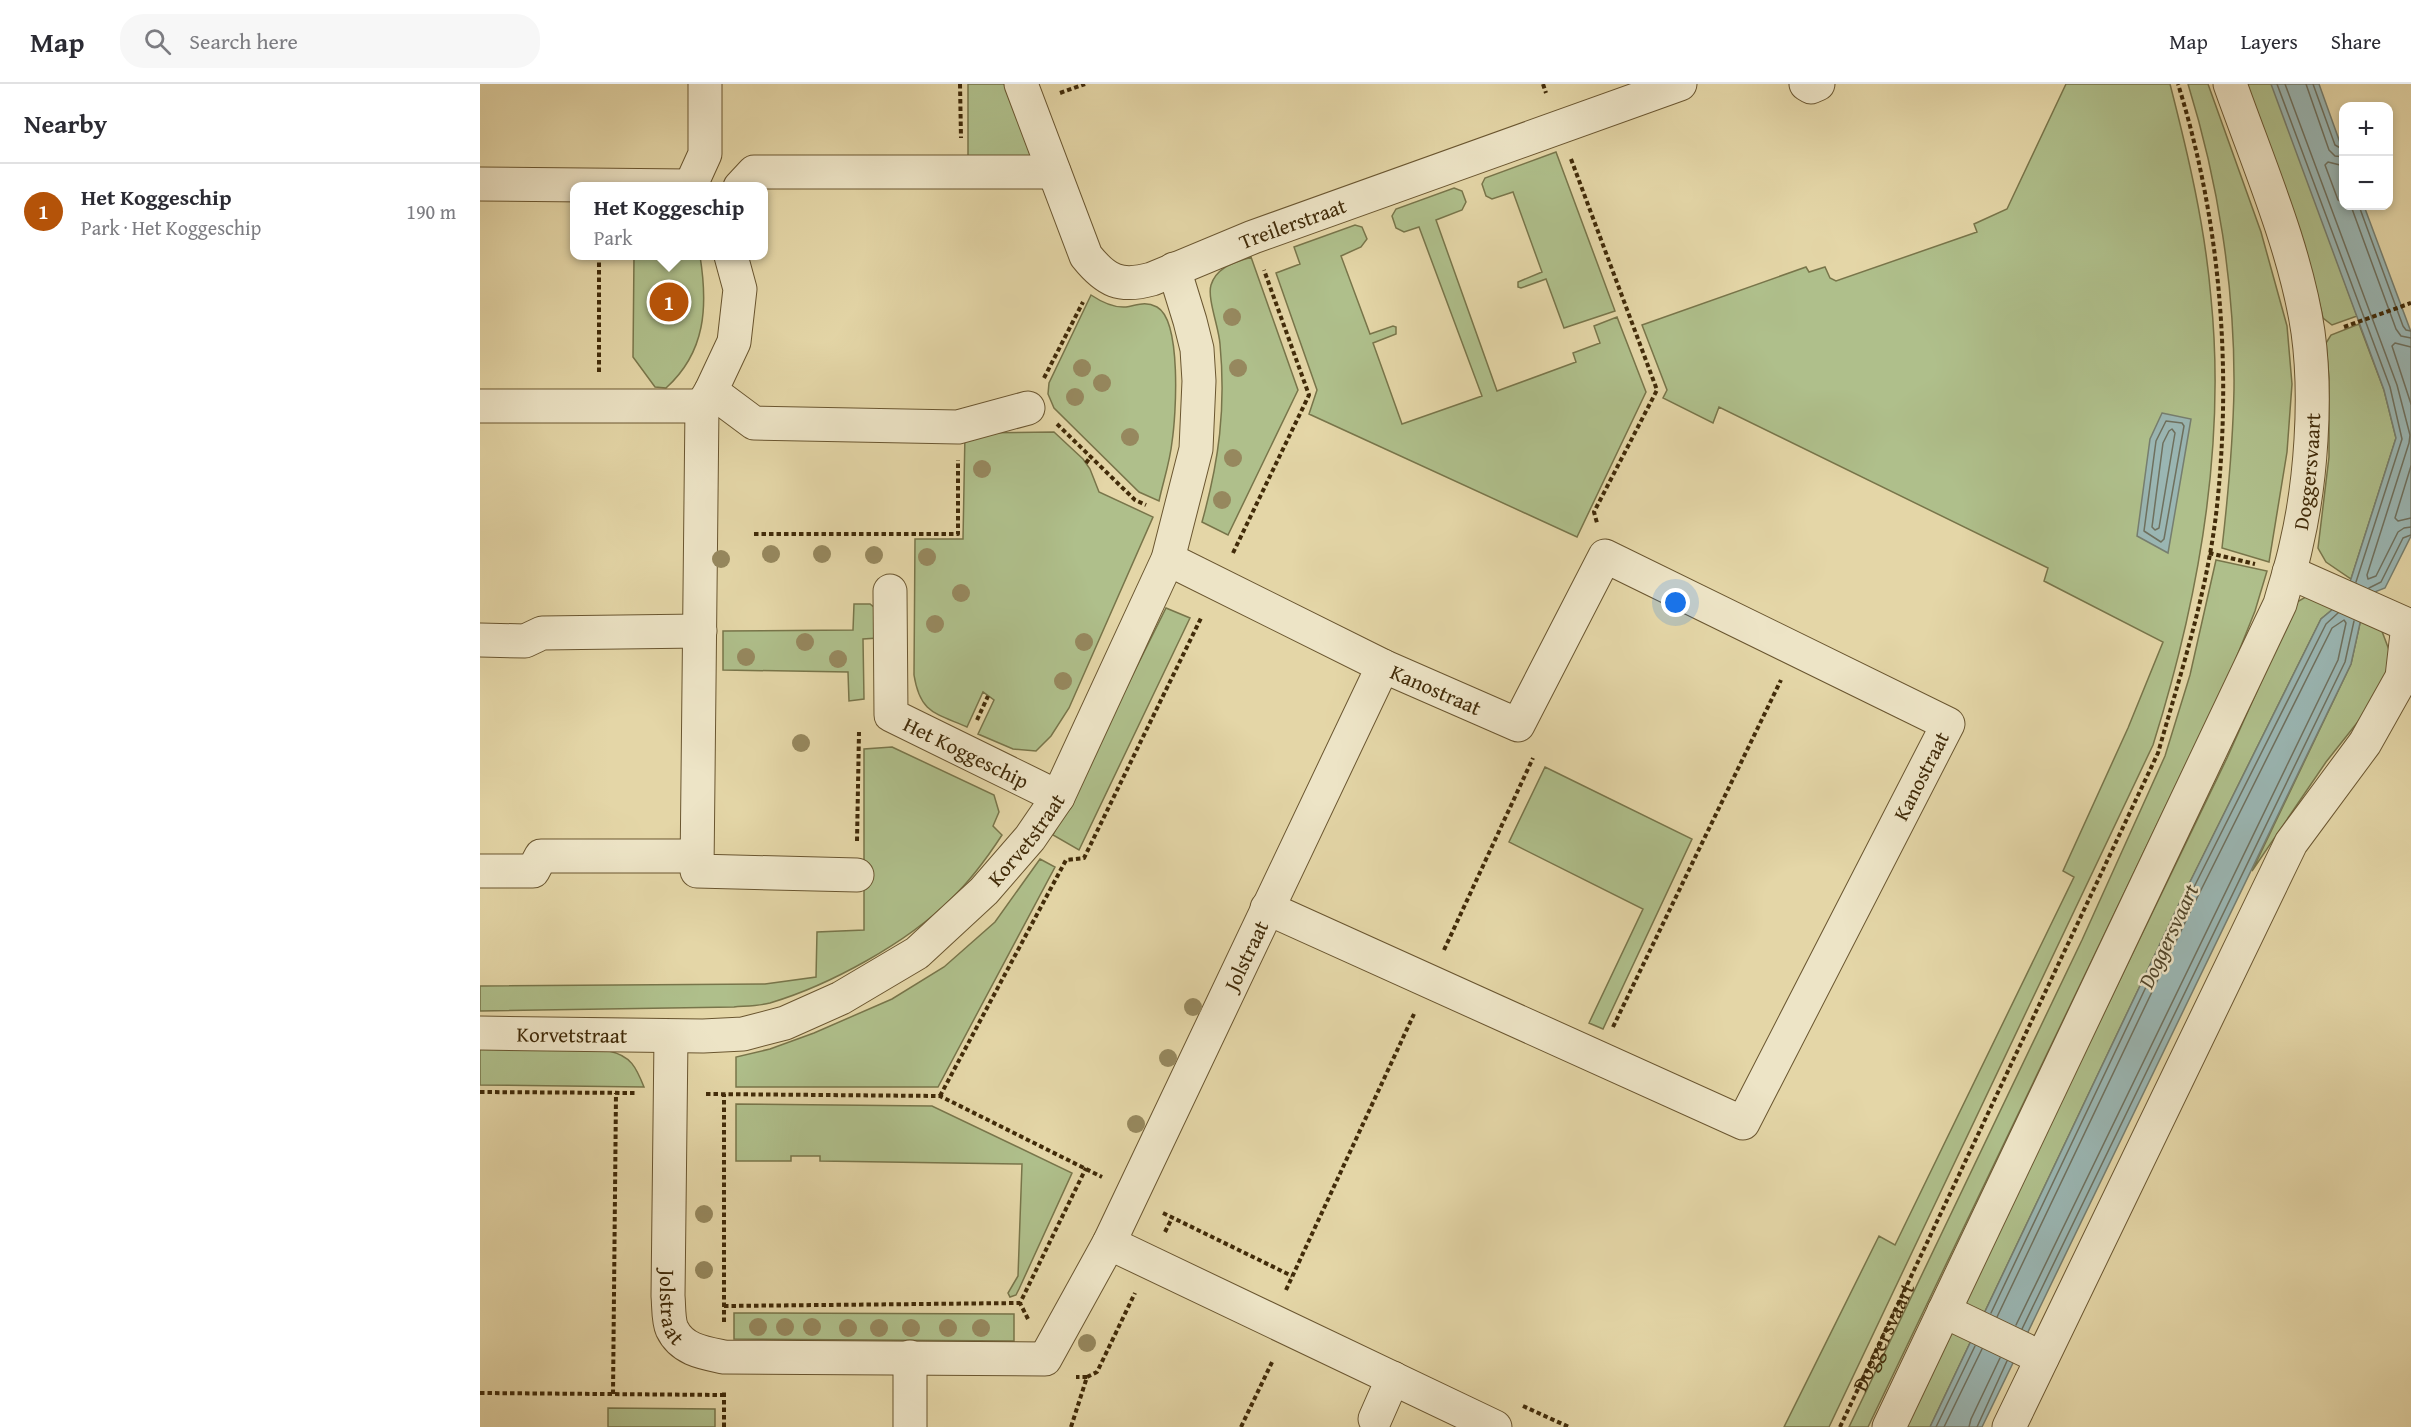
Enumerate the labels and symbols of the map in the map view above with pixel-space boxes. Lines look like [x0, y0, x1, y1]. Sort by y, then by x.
street label: Treilerstraat [1234, 189, 1351, 257]
pin: 1 [650, 280, 688, 324]
street label: Doggersvaart [2284, 412, 2328, 532]
your location [1661, 588, 1690, 617]
street label: Kanostraat [1386, 656, 1487, 723]
street label: Het Koggeschip [898, 708, 1034, 796]
street label: Kanostraat [1885, 726, 1957, 826]
street label: Korvetstraat [980, 786, 1072, 893]
water label: Doggersvaart [2129, 878, 2207, 994]
street label: Jolstraat [1214, 914, 1276, 998]
street label: Korvetstraat [516, 1018, 628, 1050]
street label: Jolstraat [652, 1266, 693, 1352]
street label: Doggersvaart [1844, 1276, 1922, 1396]

